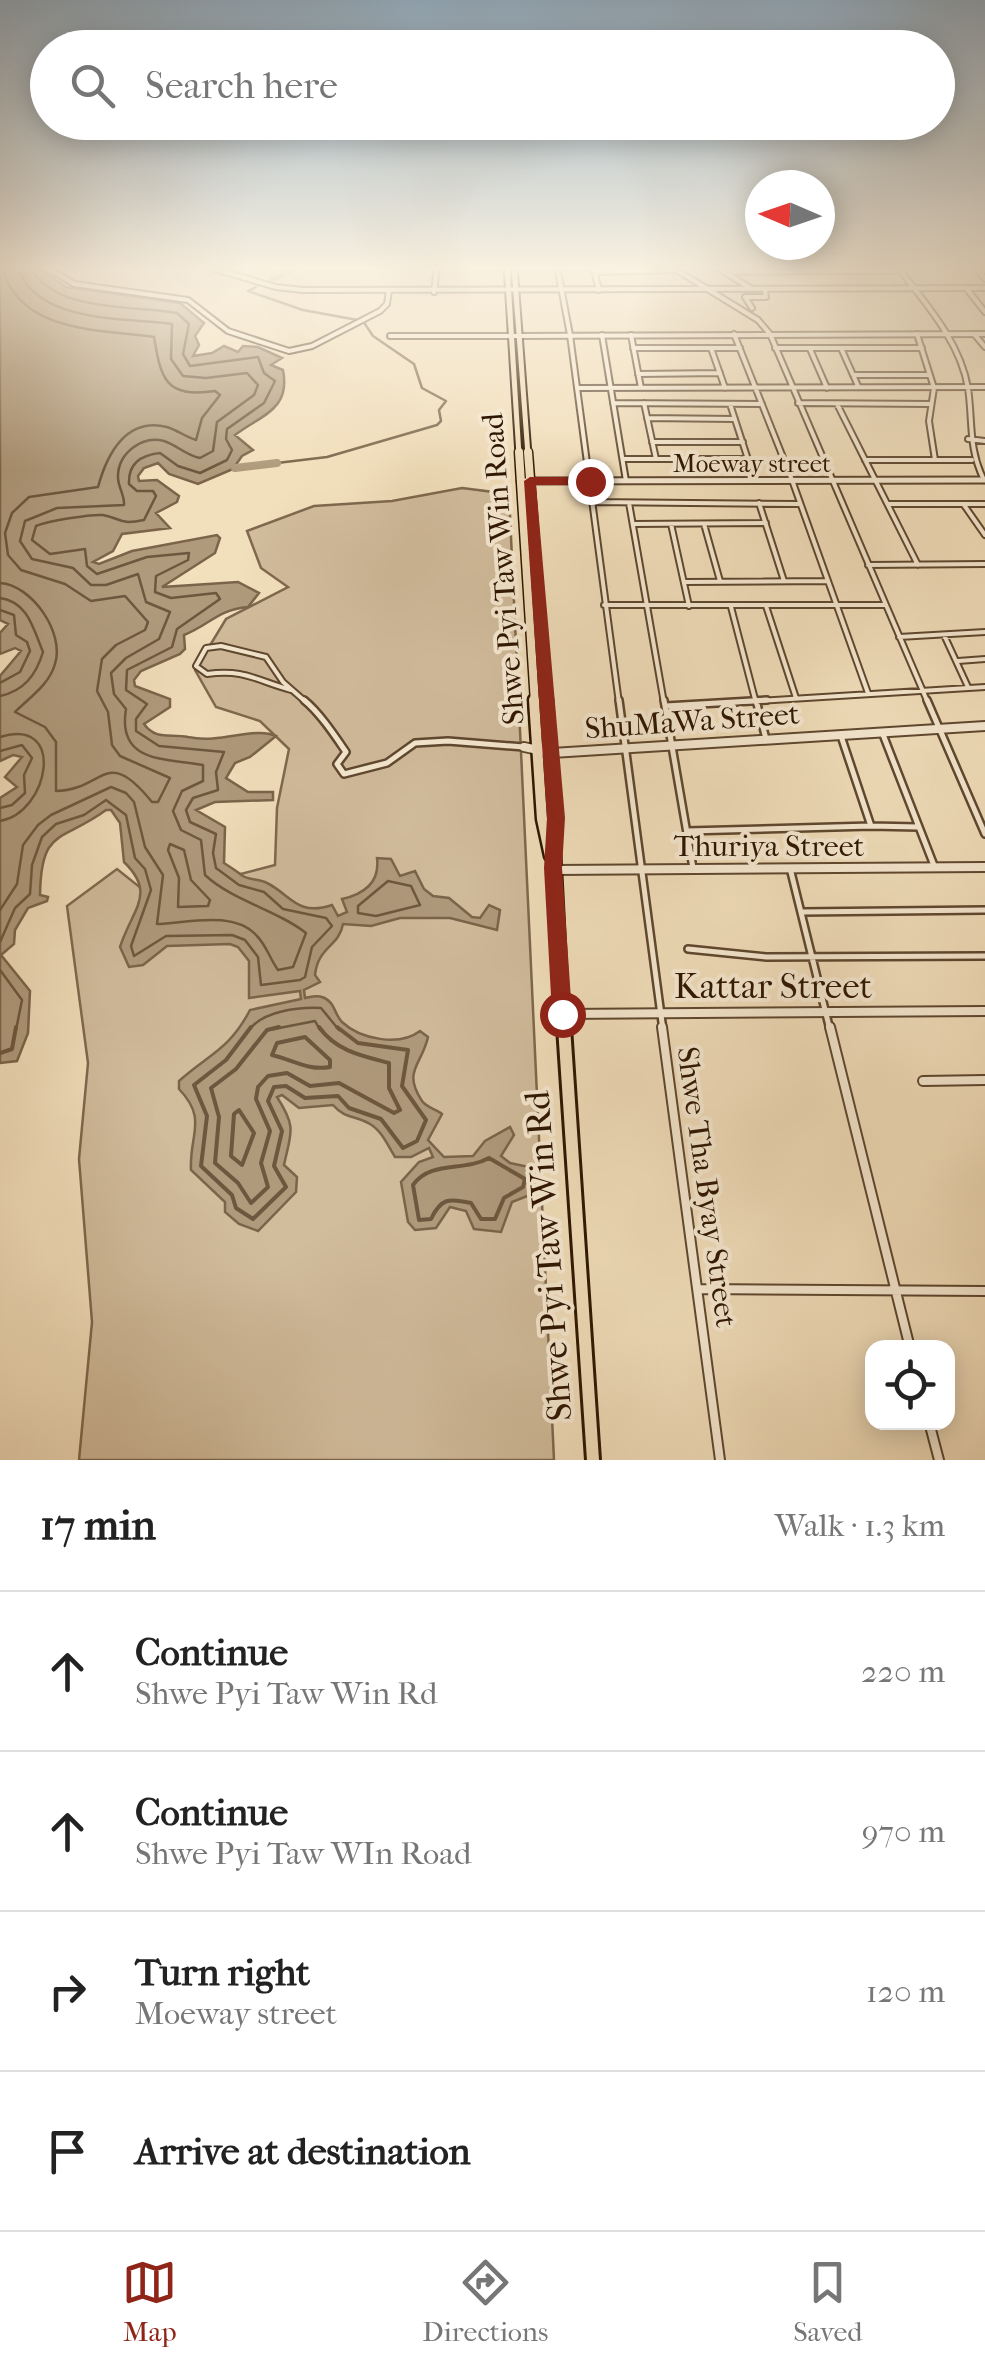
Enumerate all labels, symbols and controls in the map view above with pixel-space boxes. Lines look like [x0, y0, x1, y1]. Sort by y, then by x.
search box [30, 30, 955, 140]
icon: search [65, 58, 120, 113]
text: Search here [145, 63, 338, 108]
north arrow [745, 170, 835, 260]
street label: Shwe Pyi Taw Win Road [475, 411, 532, 726]
street label: Moeway street [673, 449, 831, 478]
route end [568, 459, 614, 505]
street label: ShuMaWa Street [584, 697, 801, 746]
street label: Thuriya Street [674, 829, 865, 864]
street label: Kattar Street [674, 966, 872, 1007]
route start [540, 992, 586, 1038]
street label: Shwe Tha Byay Street [669, 1045, 744, 1330]
street label: Shwe Pyi Taw Win Rd [516, 1089, 580, 1422]
map controls [865, 1340, 955, 1430]
button: locate [865, 1340, 955, 1430]
text: 17 min [40, 1501, 156, 1550]
text: Walk · 1.3 km [775, 1507, 945, 1544]
text: Continue [135, 1630, 288, 1675]
icon: ahead [40, 1644, 95, 1699]
text: 220 m [861, 1653, 945, 1690]
text: Shwe Pyi Taw Win Rd [135, 1675, 437, 1712]
text: Continue [135, 1790, 288, 1835]
icon: ahead [40, 1804, 95, 1859]
text: 970 m [862, 1813, 945, 1850]
text: Shwe Pyi Taw WIn Road [135, 1835, 472, 1872]
text: Turn right [135, 1950, 310, 1995]
icon: right [40, 1964, 95, 2019]
text: 120 m [866, 1973, 945, 2010]
text: Moeway street [135, 1995, 337, 2032]
icon: arrive [40, 2124, 95, 2179]
text: Arrive at destination [135, 2129, 471, 2174]
tab: Map [122, 2255, 177, 2348]
tab: Directions [422, 2255, 548, 2348]
tab: Saved [793, 2255, 863, 2348]

